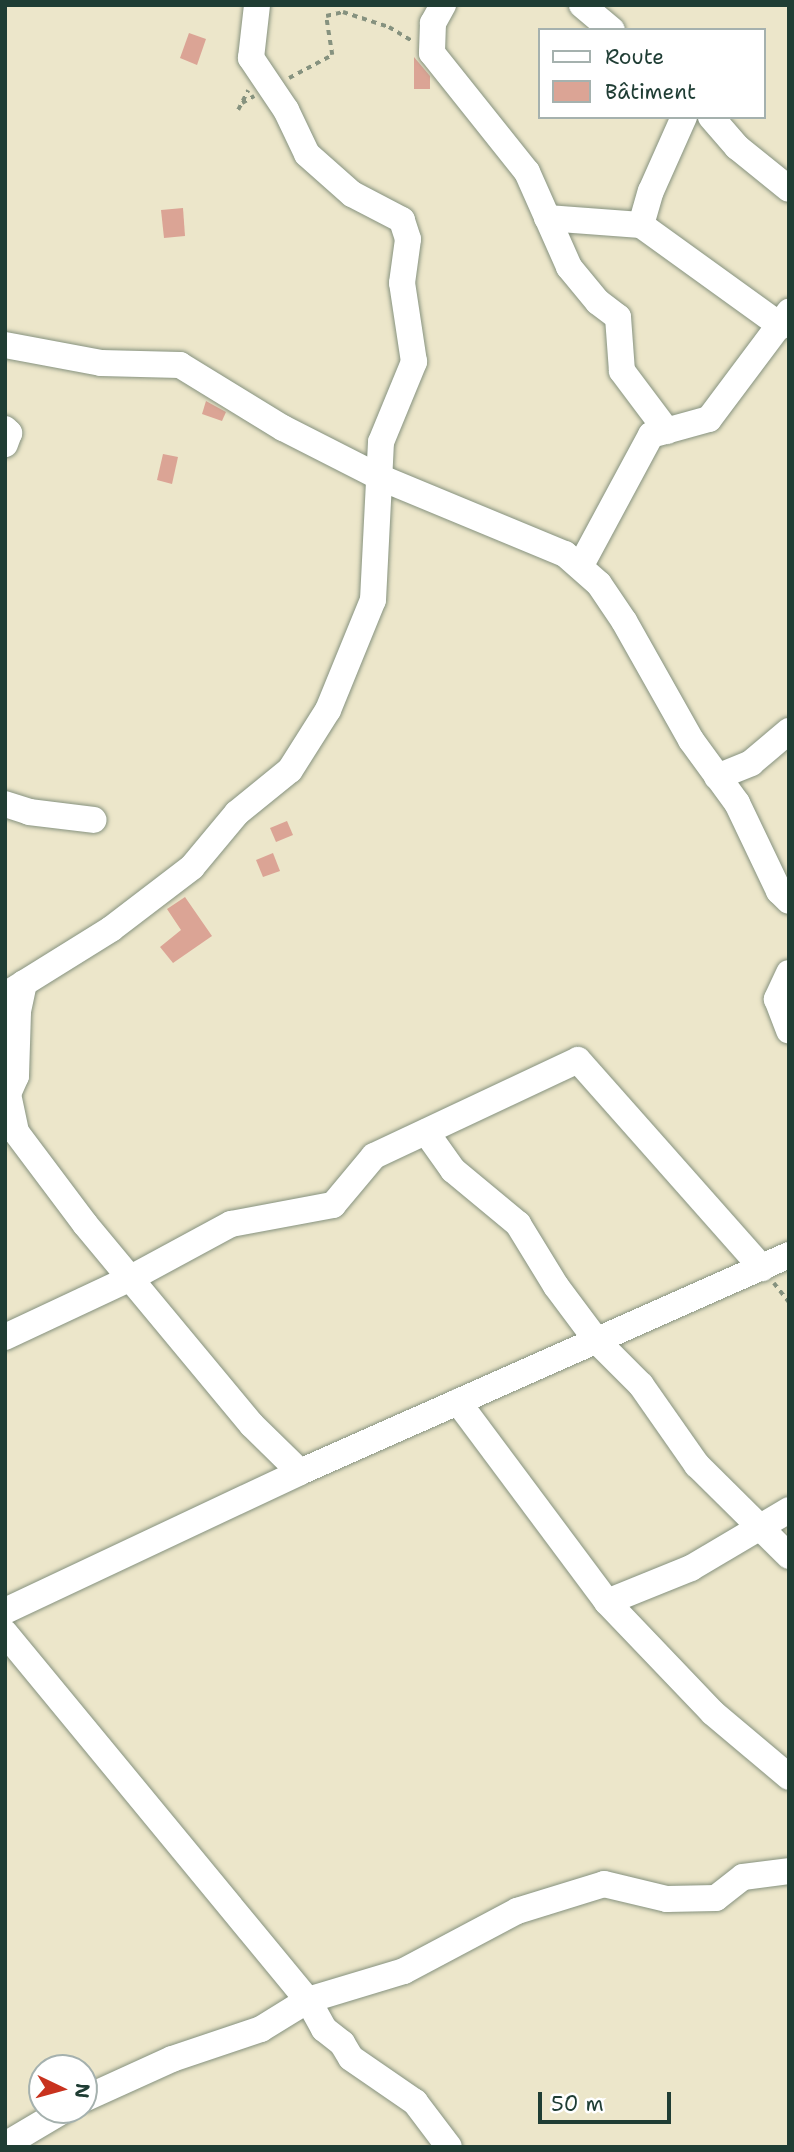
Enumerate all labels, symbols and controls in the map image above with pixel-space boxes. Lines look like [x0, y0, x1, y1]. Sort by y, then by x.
legend [538, 28, 766, 119]
text: Route [605, 43, 664, 71]
text: Bâtiment [605, 78, 696, 106]
north arrow [28, 2054, 98, 2124]
scale bar [542, 2078, 675, 2122]
text: N [69, 2082, 96, 2099]
text: 50 m [551, 2090, 604, 2118]

